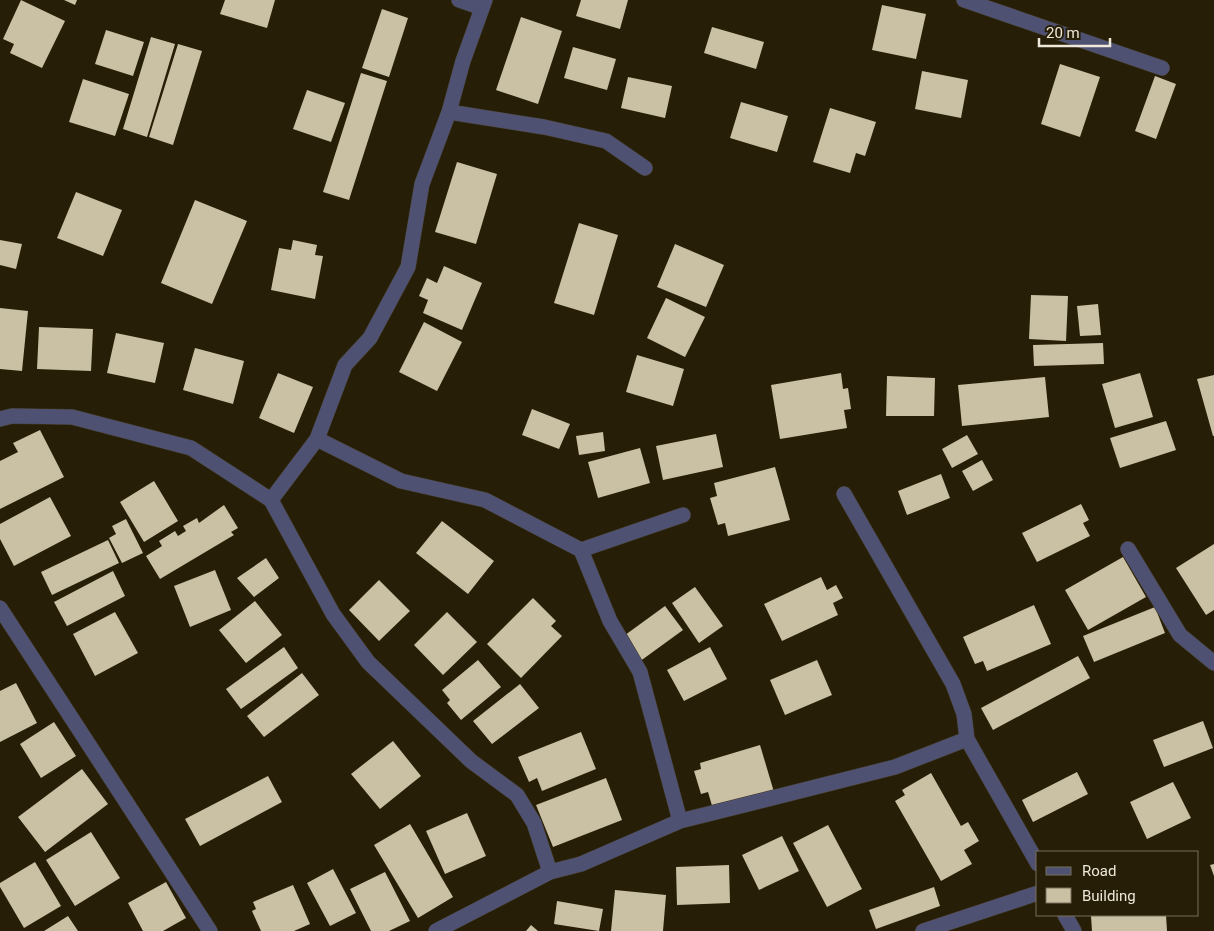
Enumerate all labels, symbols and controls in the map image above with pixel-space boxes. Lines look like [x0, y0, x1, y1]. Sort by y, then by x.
scale bar [1039, 15, 1110, 47]
text: 20 m [1046, 24, 1080, 42]
legend [1036, 851, 1199, 916]
text: Road [1082, 862, 1116, 880]
text: Building [1082, 887, 1136, 905]

